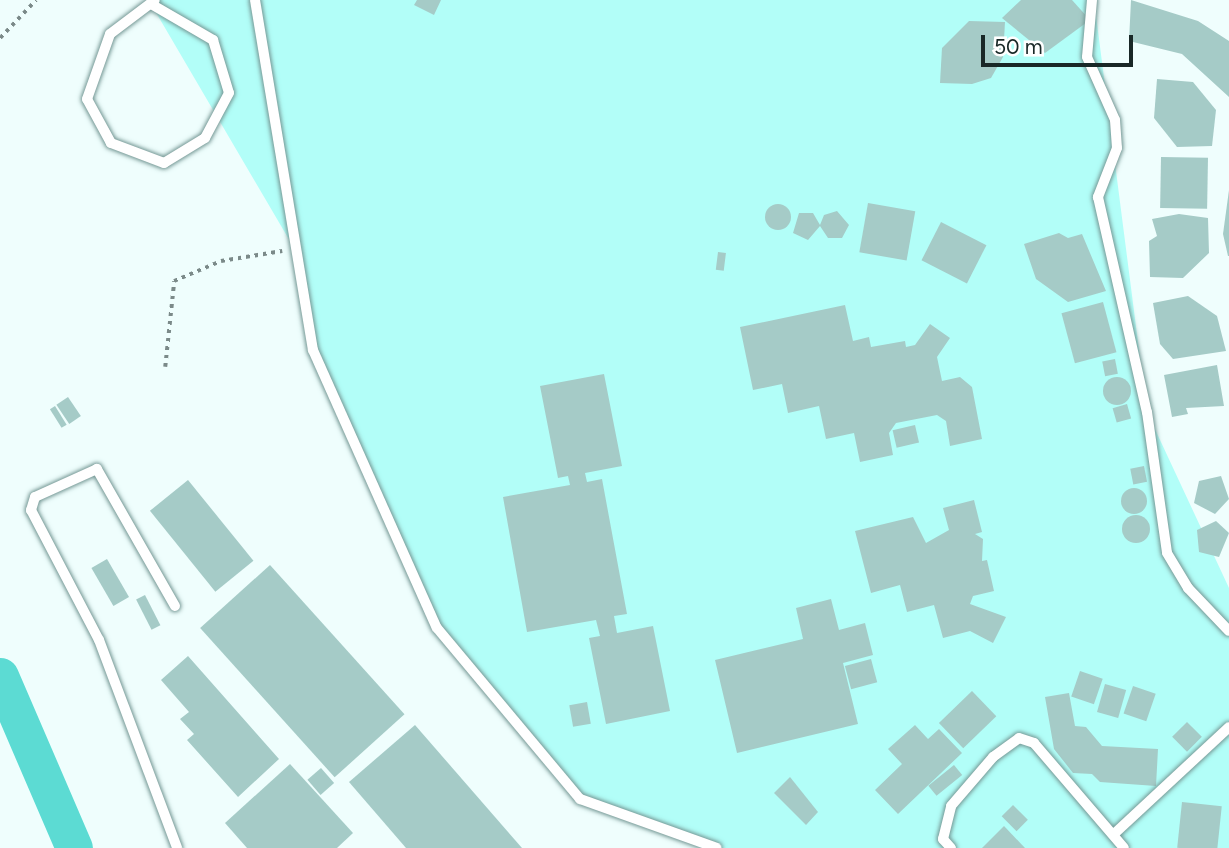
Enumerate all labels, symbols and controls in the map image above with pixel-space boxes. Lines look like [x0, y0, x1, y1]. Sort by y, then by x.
scale bar [984, 21, 1136, 65]
text: 50 m [994, 34, 1043, 59]

